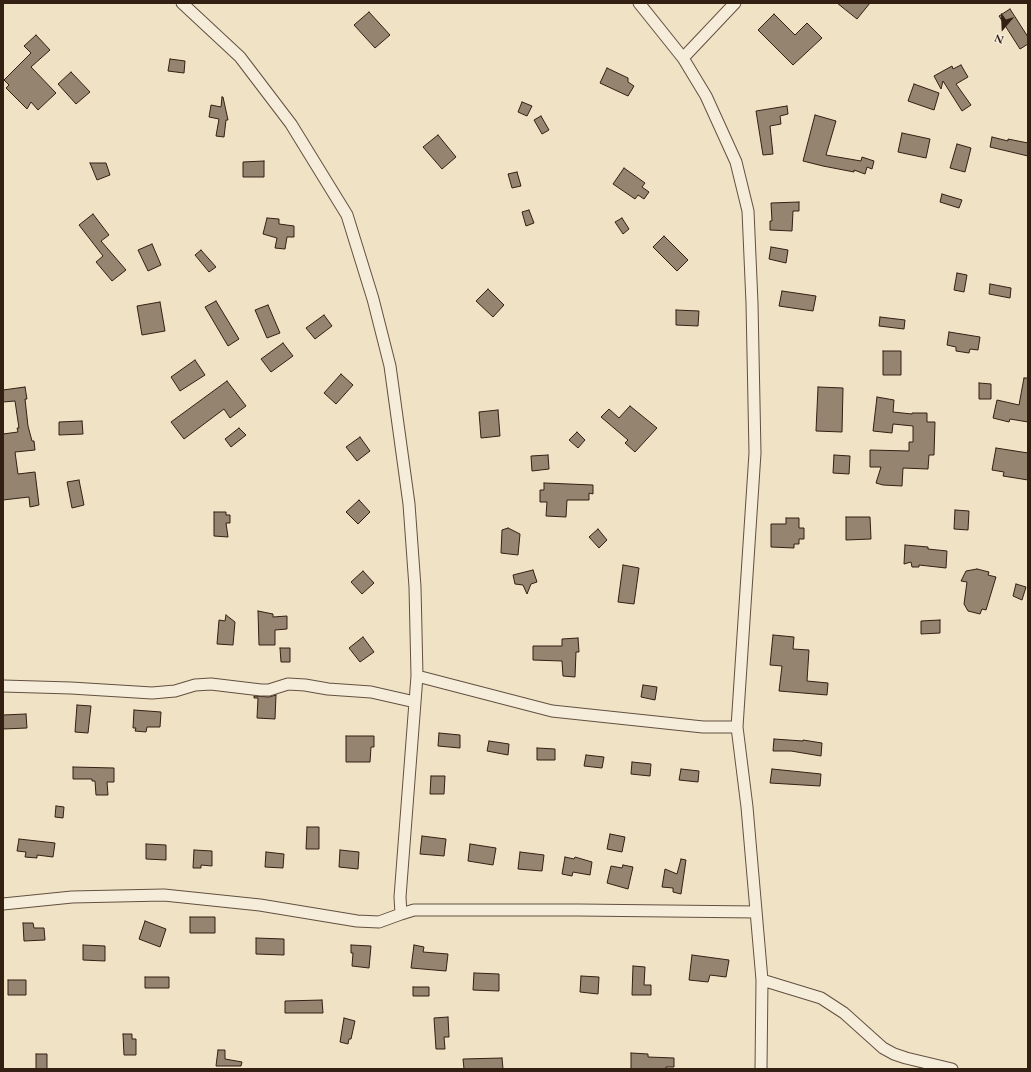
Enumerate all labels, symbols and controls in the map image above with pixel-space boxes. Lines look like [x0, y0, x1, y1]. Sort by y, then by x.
north arrow [983, 8, 1023, 48]
text: N [993, 31, 1006, 47]

